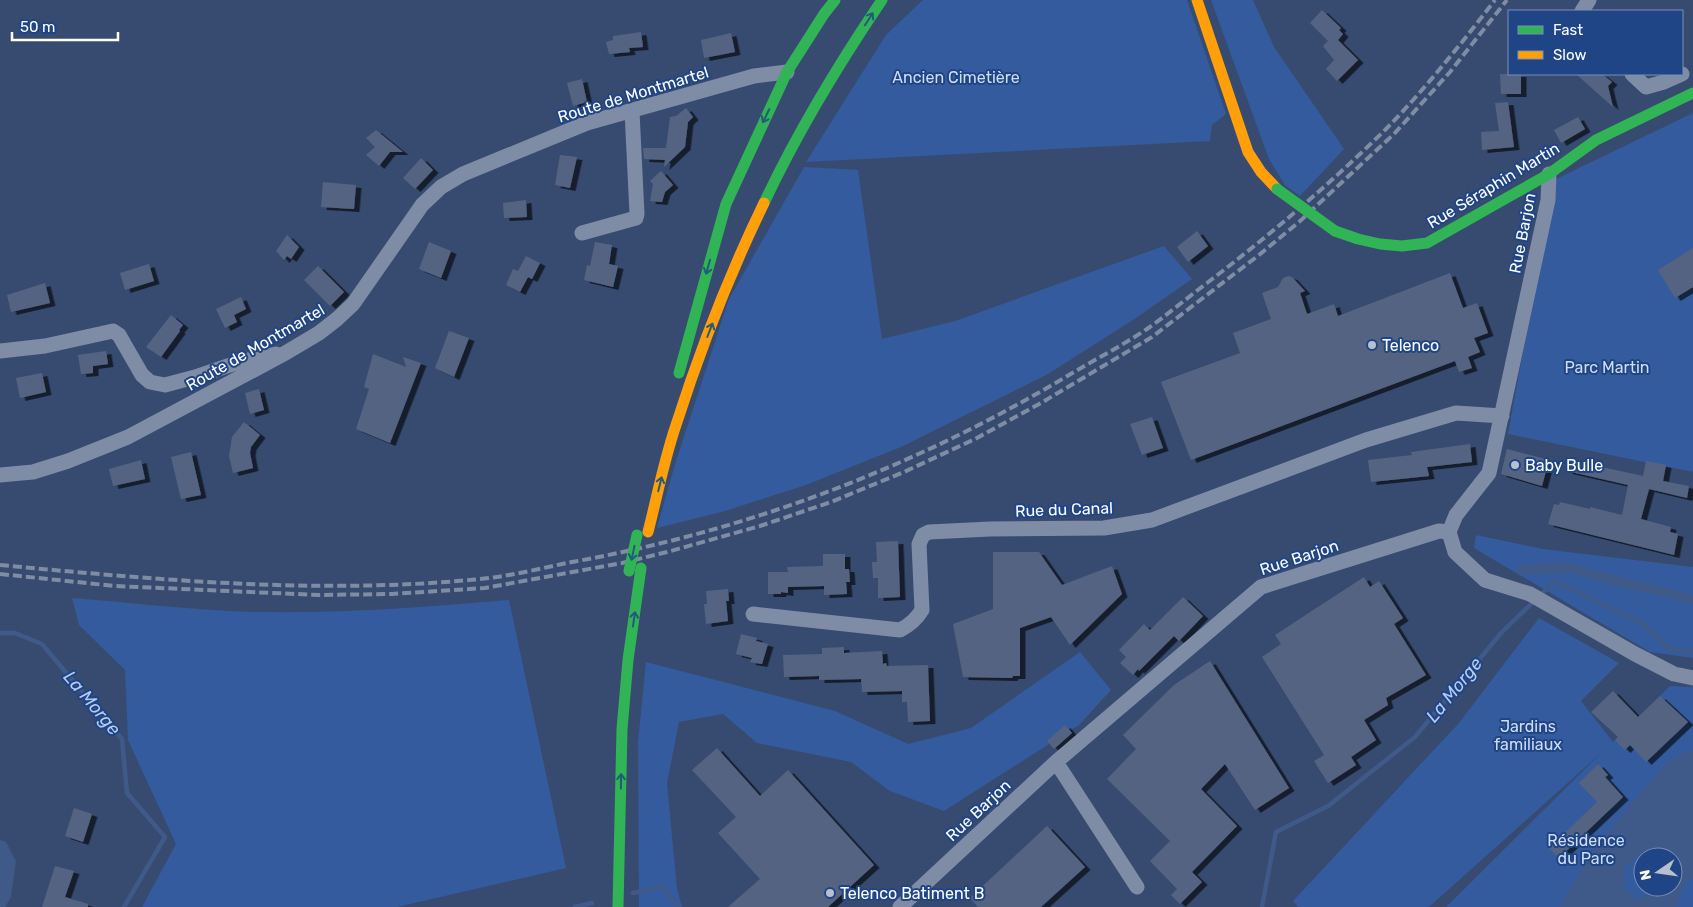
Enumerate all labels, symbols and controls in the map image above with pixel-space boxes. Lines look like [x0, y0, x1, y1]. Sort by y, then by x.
scale bar [12, 10, 119, 42]
legend [1508, 10, 1683, 75]
one-way arrow [864, 13, 874, 27]
text: 50 m [20, 18, 55, 36]
text: Fast [1553, 21, 1583, 39]
text: Slow [1553, 46, 1586, 64]
street label: Route de Montmartel [555, 62, 711, 126]
park label: Ancien Cimetière [892, 68, 1020, 87]
one-way arrow [761, 108, 770, 123]
street label: Rue Séraphin Martin [1424, 138, 1563, 232]
street label: Rue Barjon [1505, 191, 1540, 275]
one-way arrow [703, 259, 713, 275]
street label: Route de Montmartel [183, 300, 328, 395]
one-way arrow [705, 323, 715, 338]
place label: Telenco [1382, 336, 1439, 355]
marker: Telenco [1366, 339, 1378, 351]
park label: Parc Martin [1564, 358, 1650, 377]
place label: Baby Bulle [1525, 456, 1603, 475]
marker: Baby Bulle [1509, 459, 1521, 471]
one-way arrow [656, 477, 665, 493]
street label: Rue du Canal [1015, 498, 1113, 521]
street label: Rue Barjon [1257, 536, 1341, 579]
one-way arrow [628, 545, 637, 561]
one-way arrow [629, 611, 639, 627]
water label: La Morge [1421, 653, 1487, 727]
water label: La Morge [59, 666, 125, 740]
park label: Jardins familiaux [1494, 717, 1562, 754]
one-way arrow [616, 773, 626, 789]
street label: Rue Barjon [942, 776, 1015, 845]
park label: Résidence du Parc [1547, 831, 1625, 868]
north arrow [1633, 847, 1683, 897]
text: N [1636, 868, 1655, 882]
place label: Telenco Batiment B [840, 884, 984, 903]
marker: Telenco Batiment B [824, 887, 836, 899]

